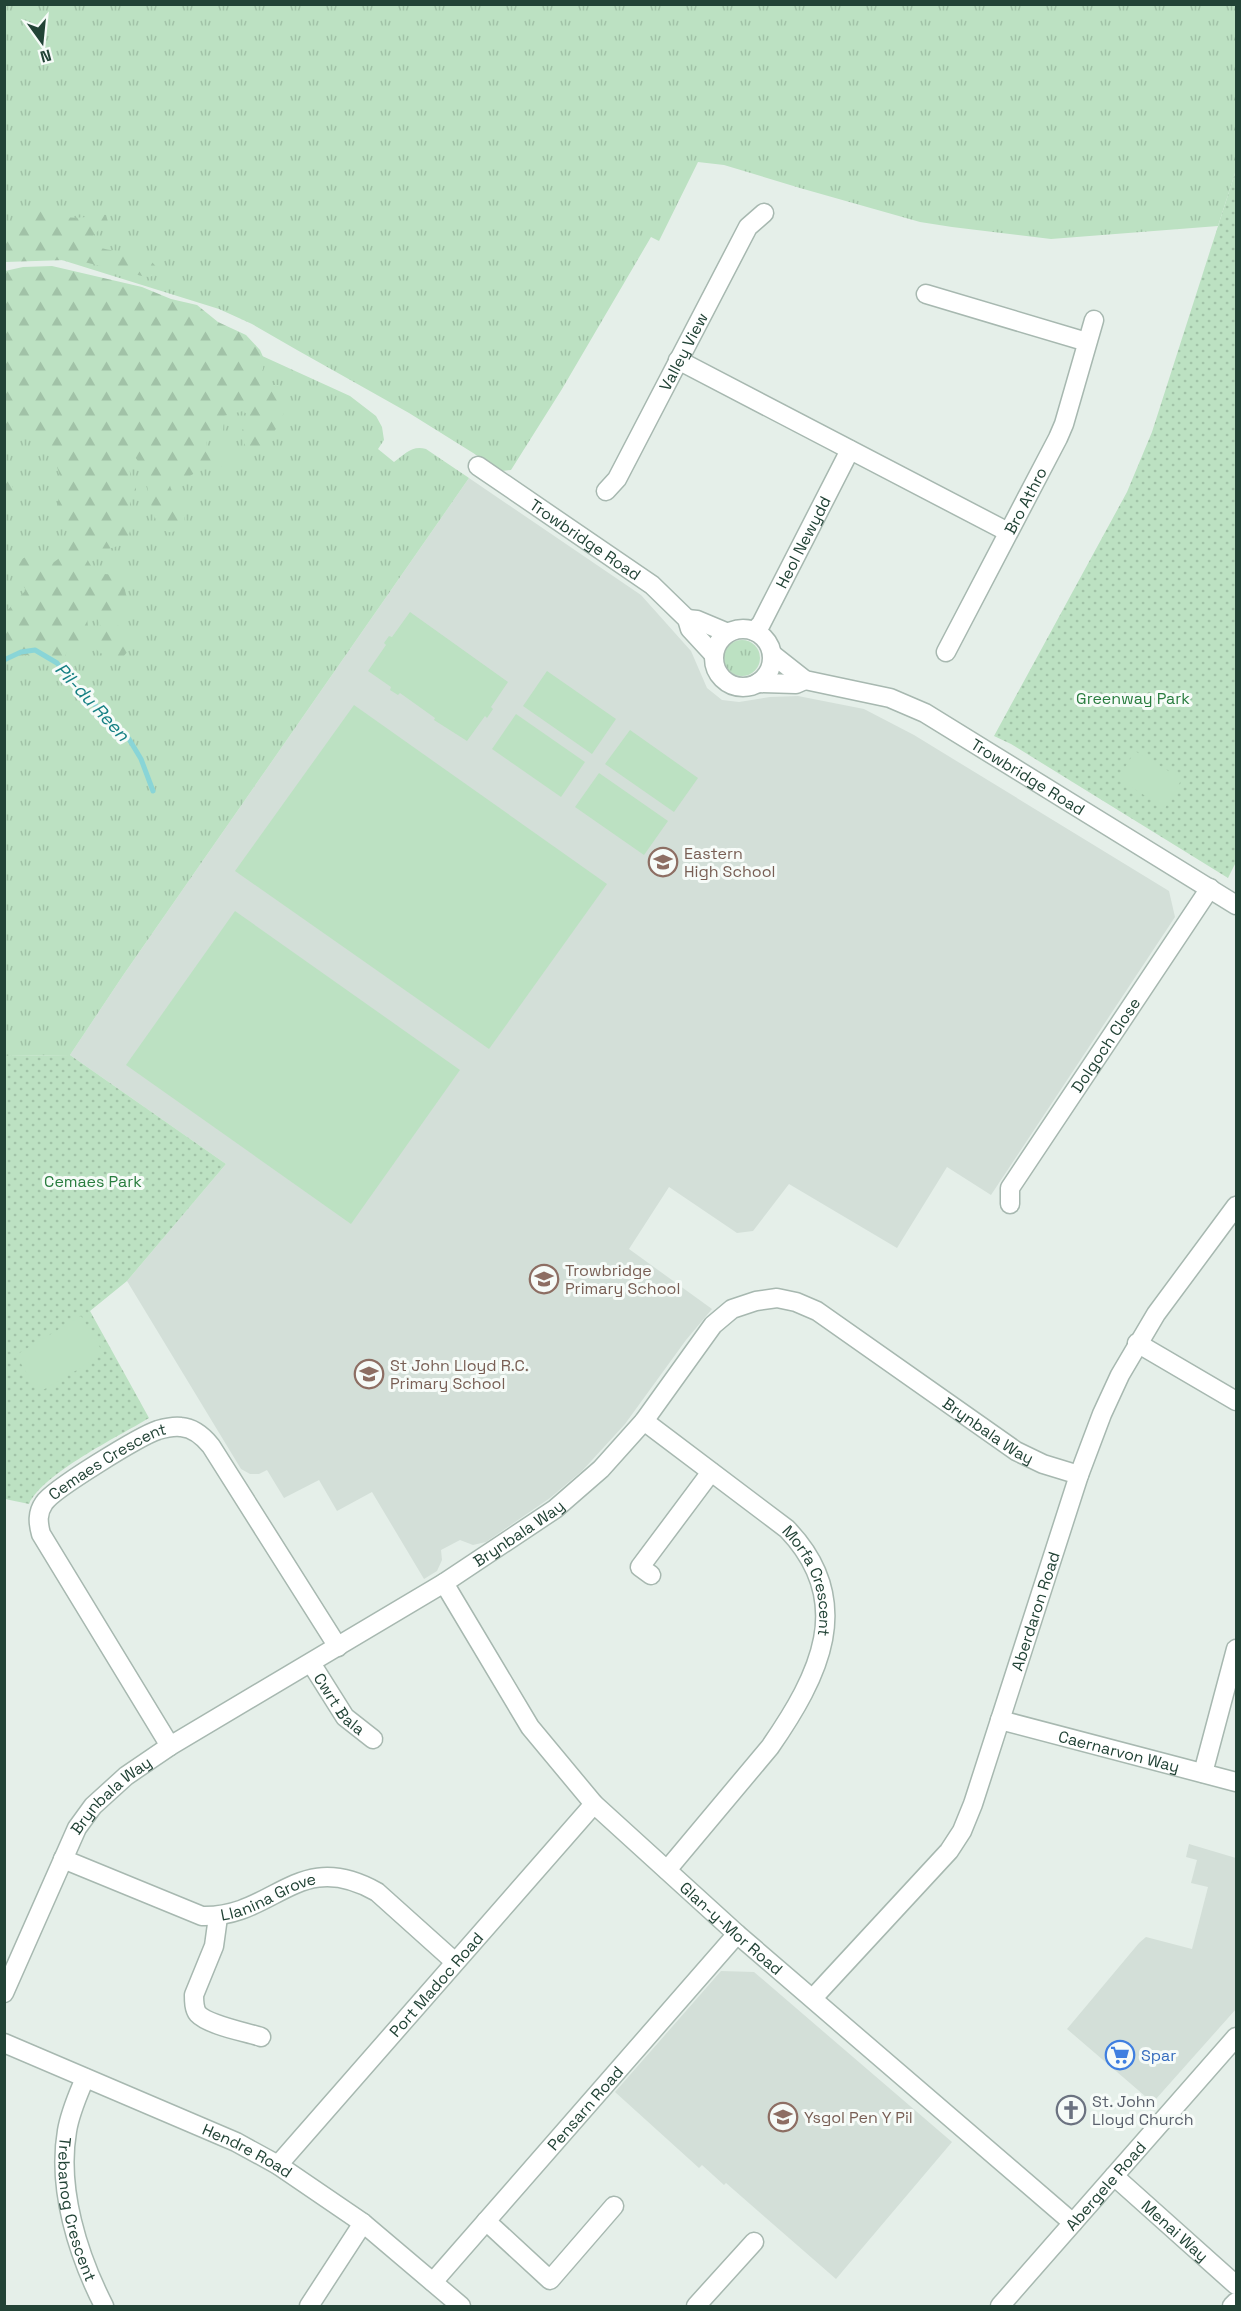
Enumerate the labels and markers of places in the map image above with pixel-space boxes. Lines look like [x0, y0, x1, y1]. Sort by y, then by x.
place label: Eastern High School [684, 843, 775, 882]
school or university icon: Eastern High School [647, 846, 679, 878]
place label: Trowbridge Primary School [565, 1260, 680, 1299]
school or university icon: Trowbridge Primary School [528, 1263, 560, 1295]
place label: St John Lloyd R.C. Primary School [390, 1355, 529, 1394]
school or university icon: St John Lloyd R.C. Primary School [353, 1358, 385, 1390]
supermarket icon: Spar [1104, 2039, 1136, 2071]
place label: Spar [1141, 2045, 1176, 2066]
place label: St. John Lloyd Church [1092, 2091, 1194, 2130]
church icon: St. John Lloyd Church [1055, 2094, 1087, 2126]
school or university icon: Ysgol Pen Y Pil [767, 2101, 799, 2133]
place label: Ysgol Pen Y Pil [804, 2107, 913, 2128]

